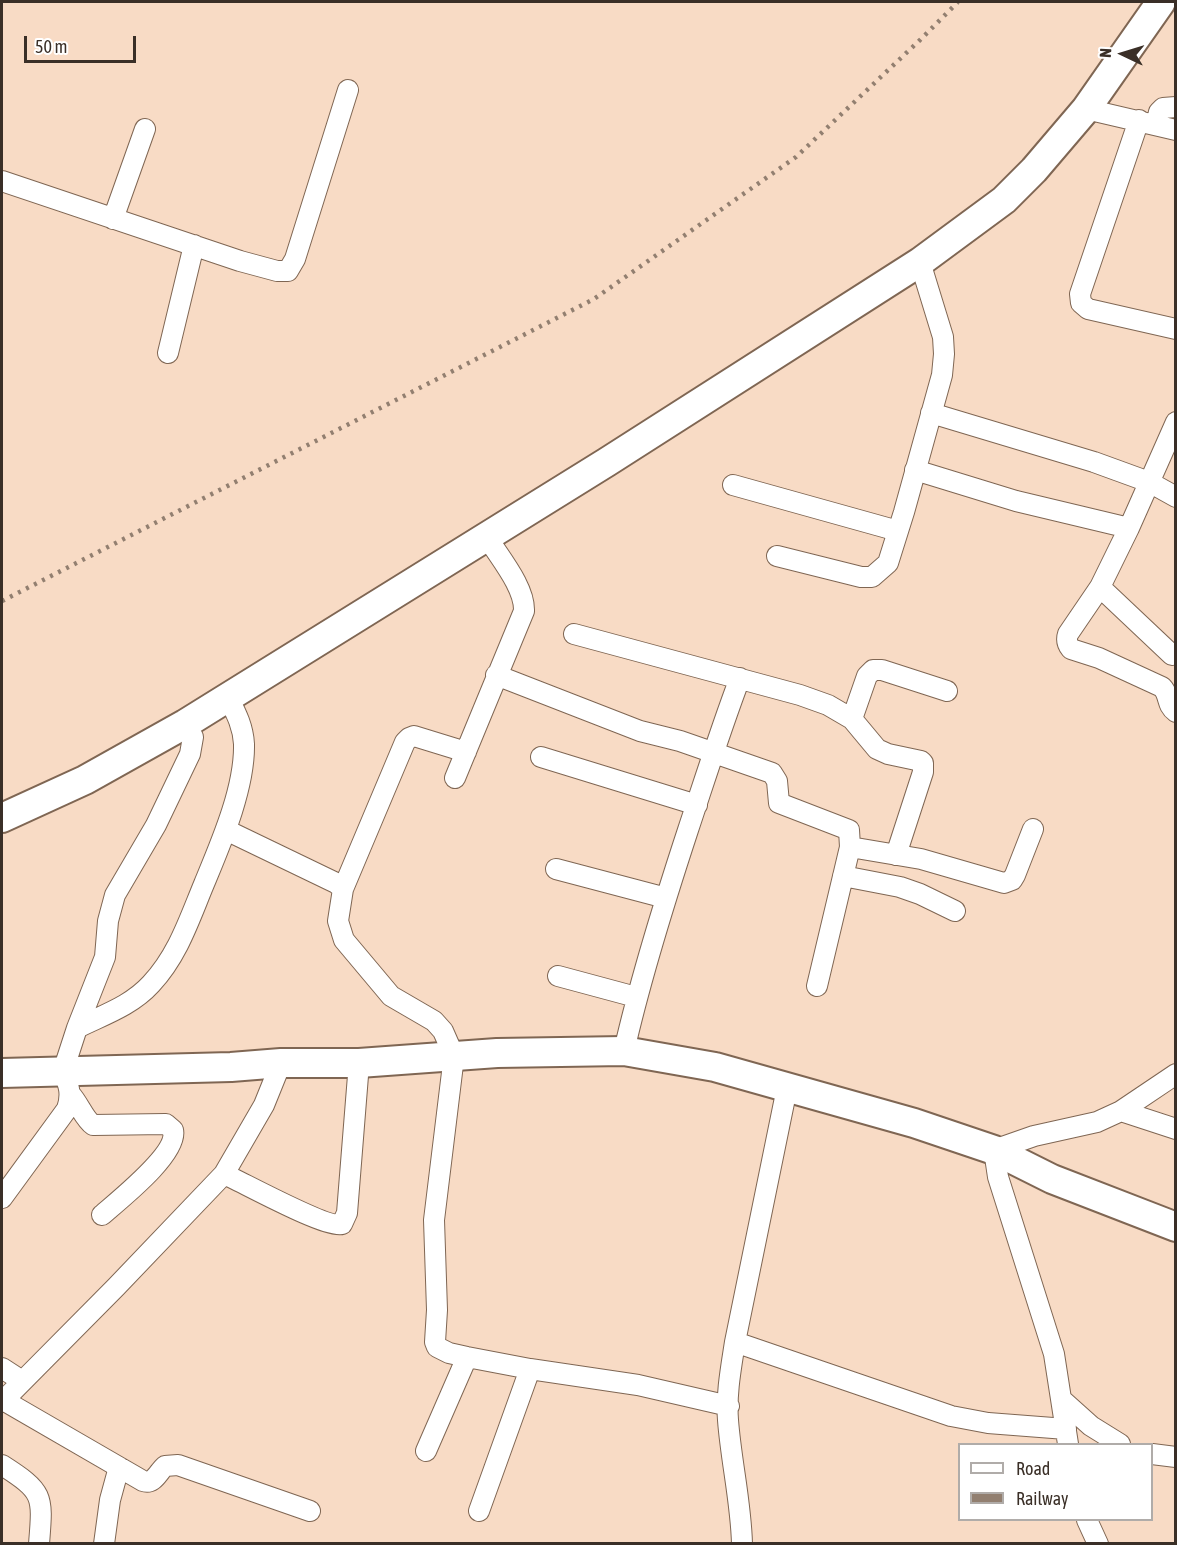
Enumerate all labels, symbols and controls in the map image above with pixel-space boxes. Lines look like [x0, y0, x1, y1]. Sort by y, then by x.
scale bar [27, 24, 140, 62]
north arrow [1093, 24, 1153, 84]
text: 50 m [35, 36, 67, 57]
text: N [1096, 47, 1114, 58]
legend [958, 1443, 1153, 1521]
text: Road [1016, 1458, 1050, 1479]
text: Railway [1016, 1488, 1068, 1509]

